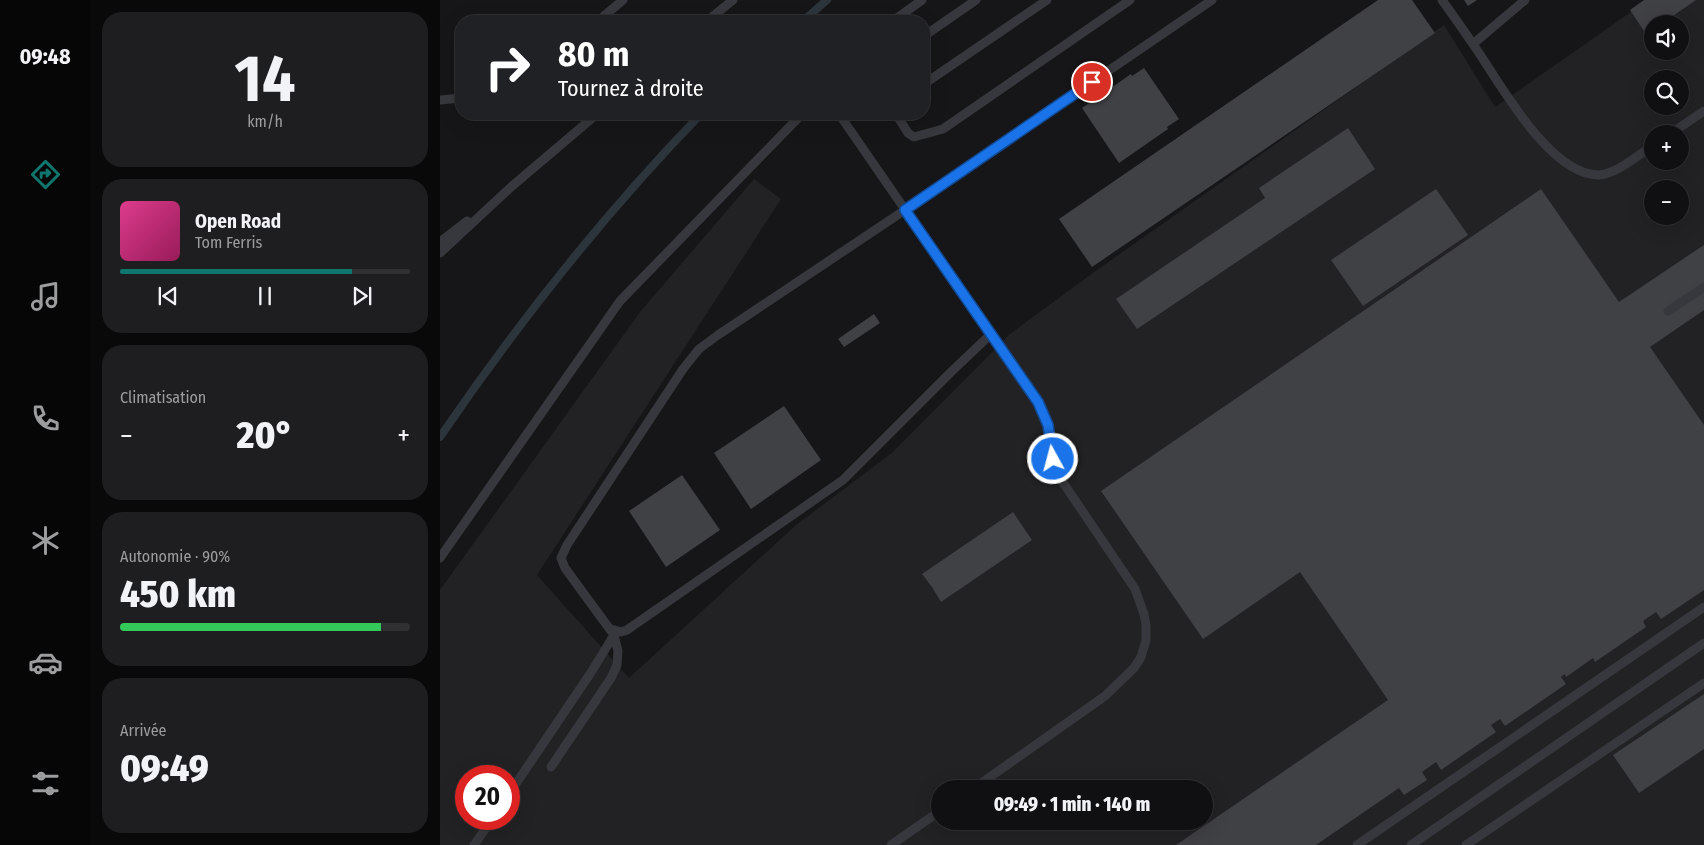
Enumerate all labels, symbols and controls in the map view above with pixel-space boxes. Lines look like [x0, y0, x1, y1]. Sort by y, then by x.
map controls [1644, 15, 1689, 225]
button: sound [1644, 15, 1689, 60]
text: 80 m [558, 33, 630, 75]
icon: right [475, 35, 540, 100]
text: 14 [235, 40, 295, 118]
text: 09:48 [19, 43, 71, 70]
pin [1071, 61, 1113, 103]
icon: arrive [1078, 68, 1106, 96]
button: search [1644, 70, 1689, 115]
text: Tournez à droite [558, 75, 704, 102]
text: km/h [247, 112, 283, 131]
button: + [1644, 125, 1689, 170]
icon: directions [28, 157, 63, 192]
button: − [1644, 180, 1689, 225]
text: Open Road [195, 210, 281, 233]
text: Tom Ferris [195, 233, 262, 252]
icon: music [28, 279, 63, 314]
icon: previous [154, 282, 182, 310]
icon: pause [251, 282, 279, 310]
icon: next [348, 282, 376, 310]
text: Climatisation [120, 388, 206, 407]
icon: phone [28, 401, 63, 436]
text: 20° [237, 412, 293, 458]
text: − [120, 419, 133, 452]
text: + [397, 419, 410, 452]
position arrow [1026, 432, 1078, 484]
icon: climate [28, 523, 63, 558]
text: Autonomie · 90% [120, 547, 230, 566]
text: 450 km [120, 571, 236, 617]
icon: car [28, 645, 63, 680]
text: Arrivée [120, 721, 166, 740]
text: 09:49 [120, 745, 209, 791]
speed limit sign: 20 [455, 765, 520, 830]
icon: filters [28, 766, 63, 801]
text: 09:49 · 1 min · 140 m [994, 793, 1150, 816]

